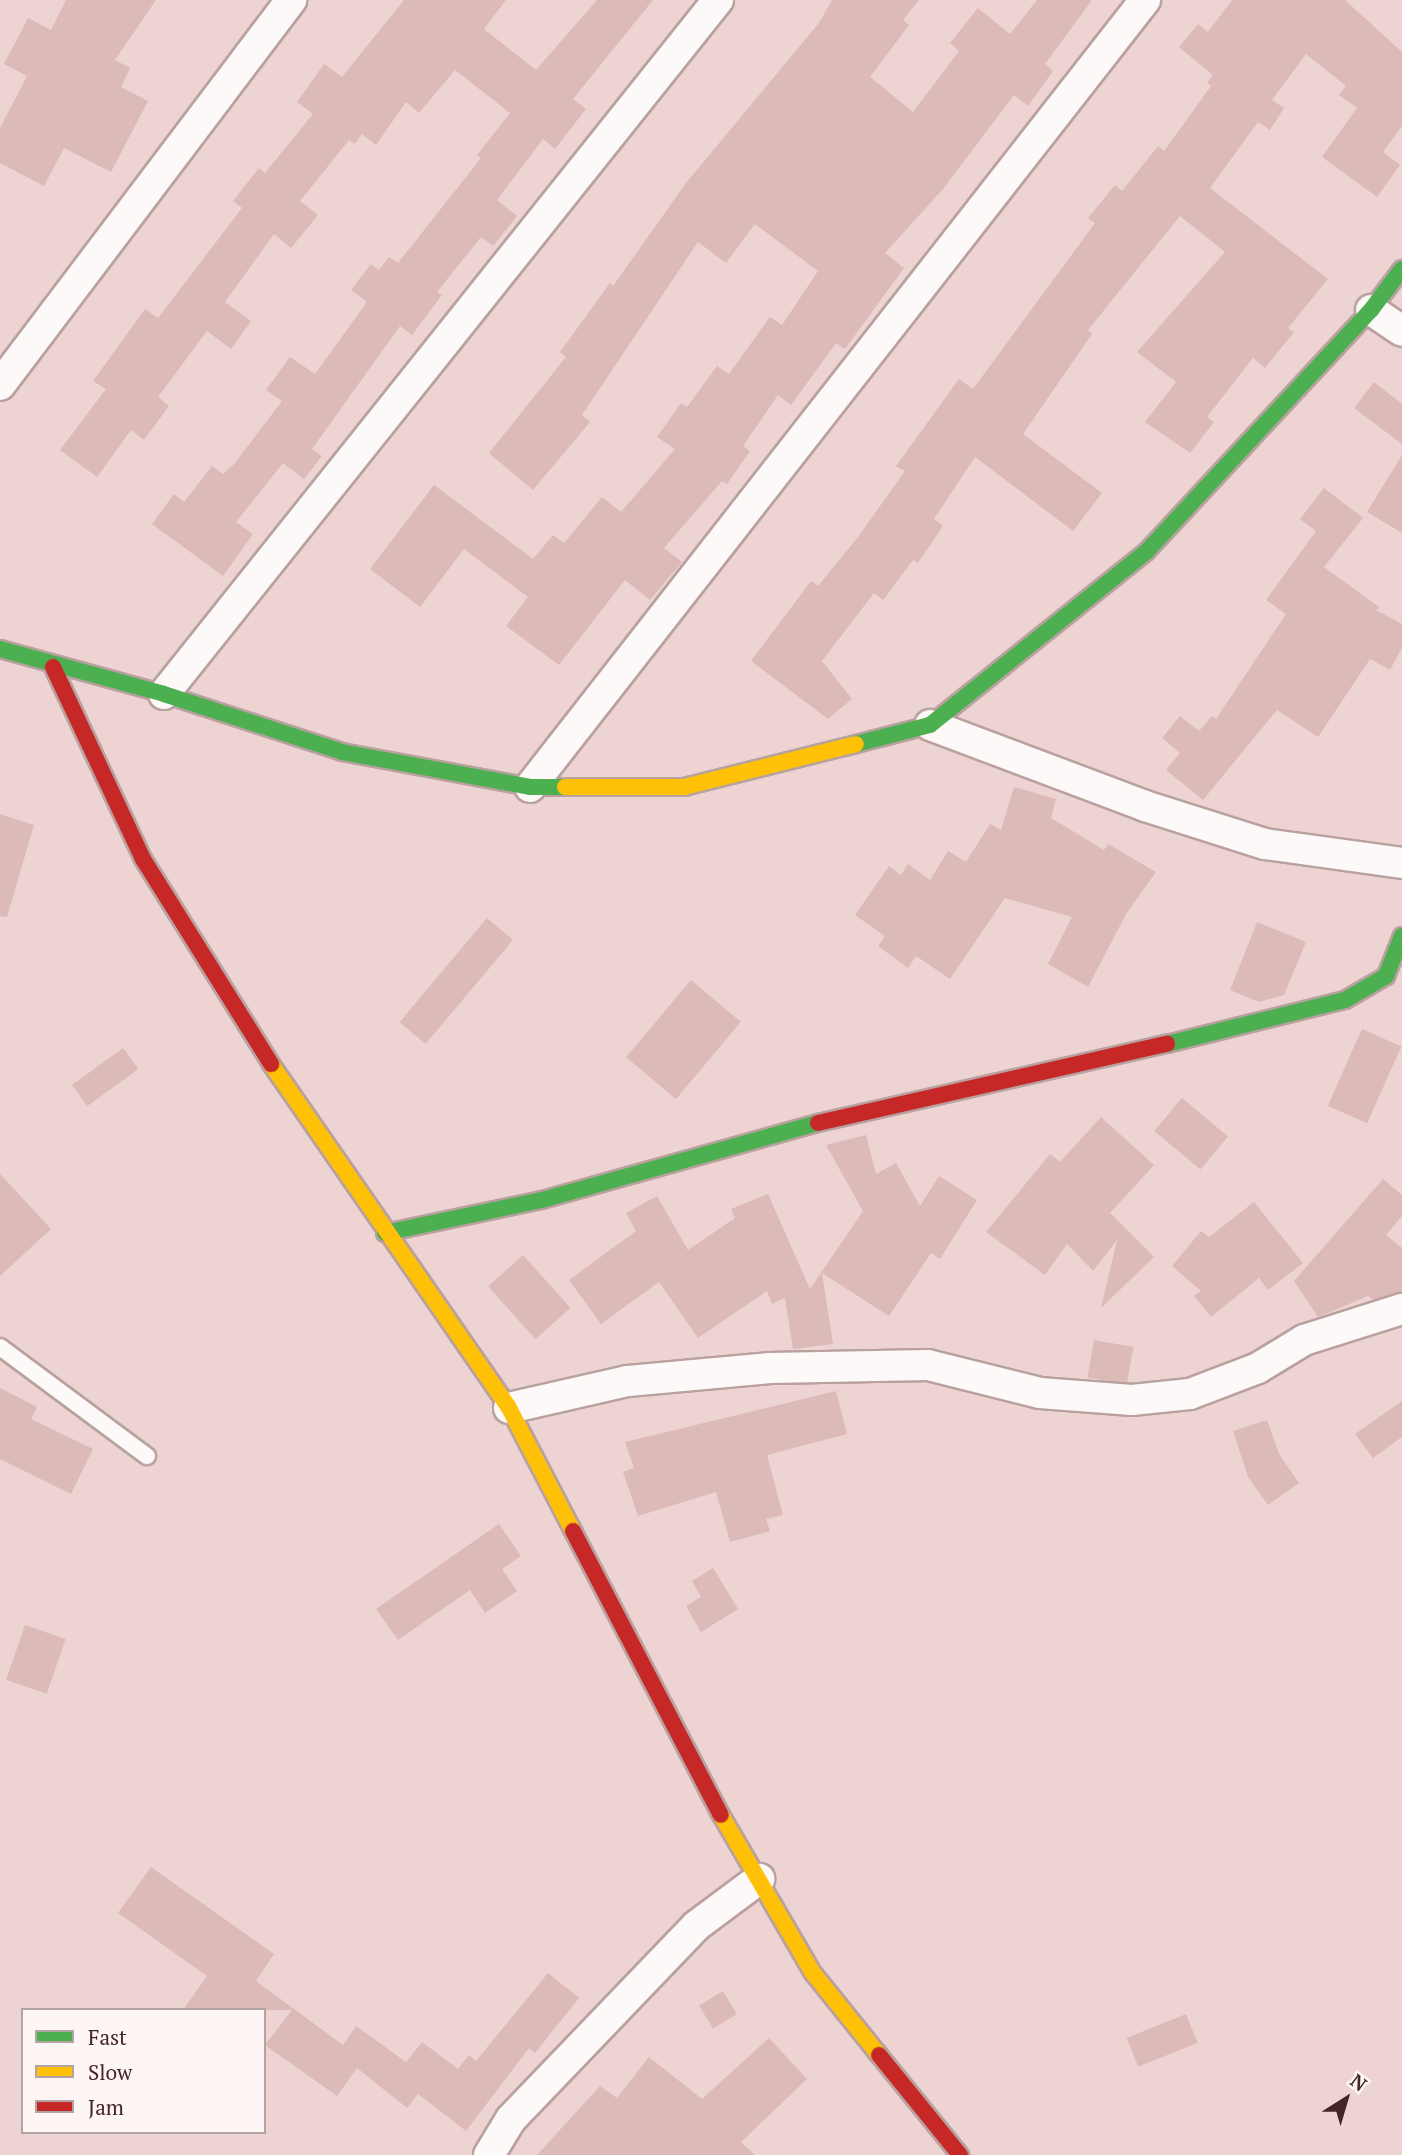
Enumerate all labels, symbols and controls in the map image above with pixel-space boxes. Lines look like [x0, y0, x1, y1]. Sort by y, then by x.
legend [21, 2008, 266, 2134]
text: Fast [88, 2023, 127, 2051]
text: Slow [88, 2058, 132, 2086]
north arrow [1311, 2064, 1381, 2134]
text: N [1346, 2068, 1372, 2096]
text: Jam [88, 2093, 124, 2121]

